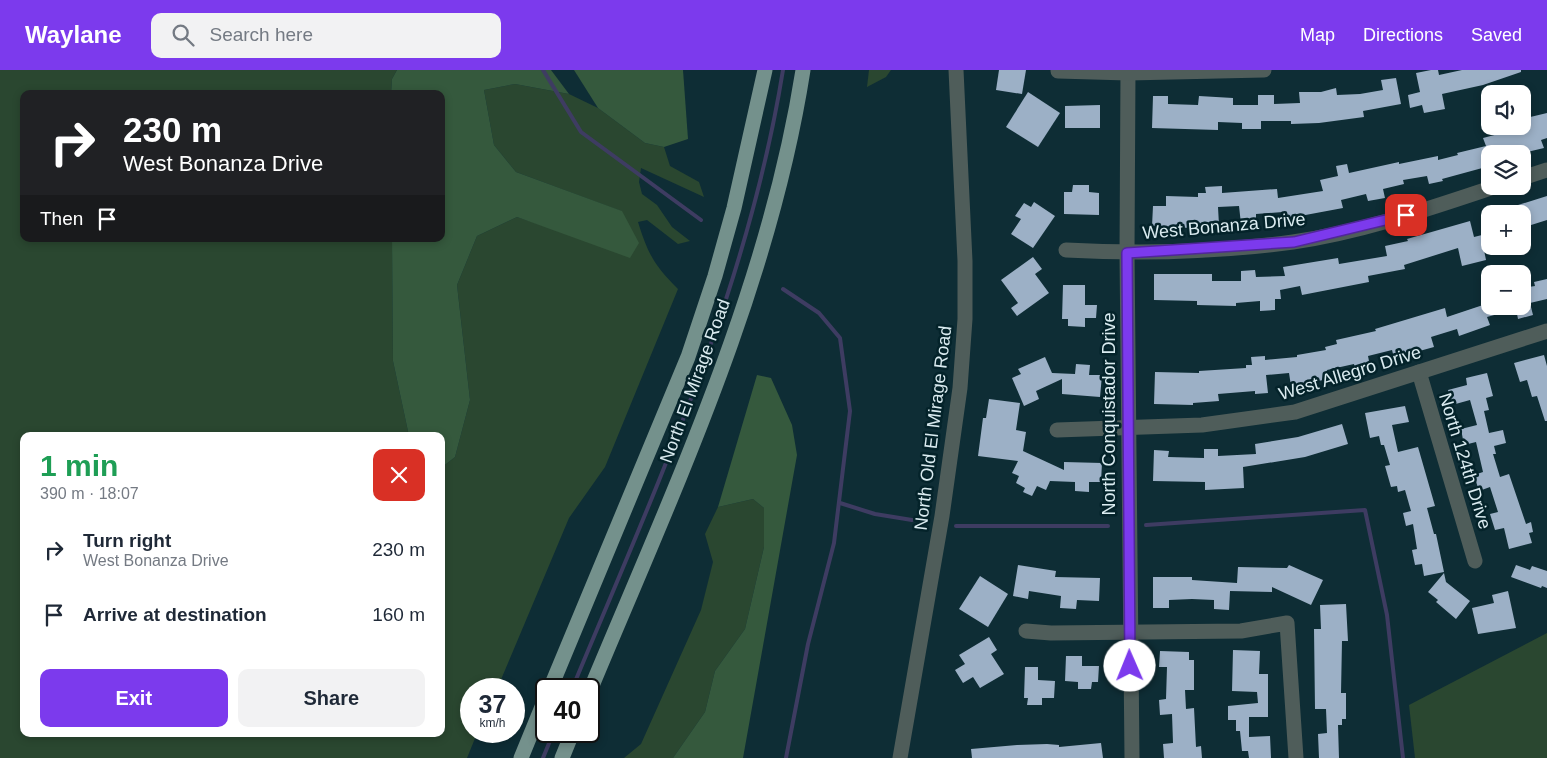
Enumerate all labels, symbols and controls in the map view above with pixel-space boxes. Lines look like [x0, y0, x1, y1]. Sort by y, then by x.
search box [151, 13, 501, 58]
text: Waylane [25, 21, 121, 48]
icon: search [169, 21, 197, 49]
text: Search here [209, 24, 313, 45]
text: Map [1300, 25, 1335, 45]
text: Directions [1363, 25, 1443, 45]
text: Saved [1471, 25, 1522, 45]
map controls [1481, 85, 1531, 315]
button: sound [1481, 85, 1531, 135]
icon: right [40, 110, 105, 175]
text: 230 m [123, 110, 222, 149]
button: layers [1481, 145, 1531, 195]
text: West Bonanza Drive [123, 151, 323, 176]
pin [1385, 194, 1427, 236]
icon: arrive [1392, 201, 1420, 229]
icon: arrive [93, 205, 121, 233]
button: + [1481, 205, 1531, 255]
text: Then [40, 208, 83, 229]
street label: West Bonanza Drive [1142, 209, 1306, 243]
button: − [1481, 265, 1531, 315]
street label: North El Mirage Road [656, 296, 734, 466]
street label: North Conquistador Drive [1099, 312, 1119, 516]
street label: North Old El Mirage Road [911, 325, 955, 531]
street label: West Allegro Drive [1276, 342, 1424, 404]
street label: North 124th Drive [1435, 391, 1495, 531]
text: 1 min [40, 449, 118, 482]
button: close [373, 449, 425, 501]
text: 390 m · 18:07 [40, 485, 139, 502]
text: Turn right [83, 530, 171, 551]
icon: right [40, 536, 68, 564]
text: 230 m [372, 539, 425, 560]
text: West Bonanza Drive [83, 552, 229, 569]
icon: arrive [40, 601, 68, 629]
text: Arrive at destination [83, 604, 267, 625]
text: 160 m [372, 604, 425, 625]
position arrow [1103, 639, 1155, 691]
button: Exit [40, 669, 228, 727]
button: Share [238, 669, 425, 727]
speed limit sign: 40 [535, 678, 600, 743]
text: 37 [479, 690, 506, 718]
text: km/h [479, 716, 506, 730]

